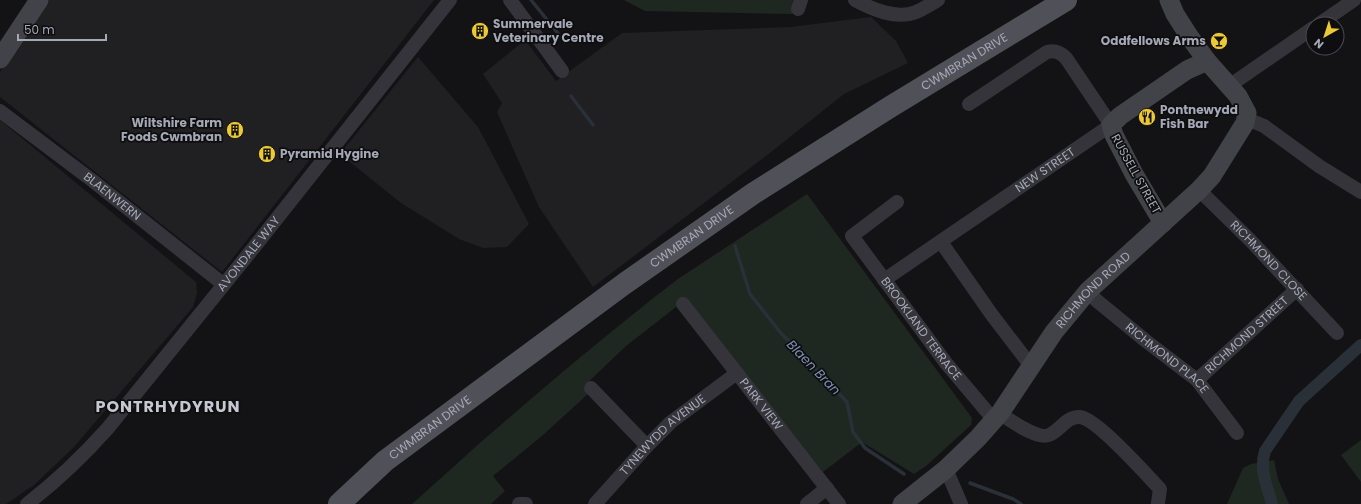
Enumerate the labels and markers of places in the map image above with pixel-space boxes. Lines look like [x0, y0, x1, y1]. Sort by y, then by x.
place label: Summervale Veterinary Centre [493, 15, 604, 46]
building icon: Summervale Veterinary Centre [470, 21, 490, 41]
bar icon: Oddfellows Arms [1209, 31, 1229, 51]
place label: Oddfellows Arms [1101, 32, 1206, 49]
place label: Pontnewydd Fish Bar [1160, 101, 1238, 132]
restaurant icon: Pontnewydd Fish Bar [1137, 107, 1157, 127]
place label: Wiltshire Farm Foods Cwmbran [121, 114, 222, 145]
building icon: Wiltshire Farm Foods Cwmbran [225, 120, 245, 140]
building icon: Pyramid Hygine [257, 144, 277, 164]
place label: Pyramid Hygine [280, 145, 379, 162]

